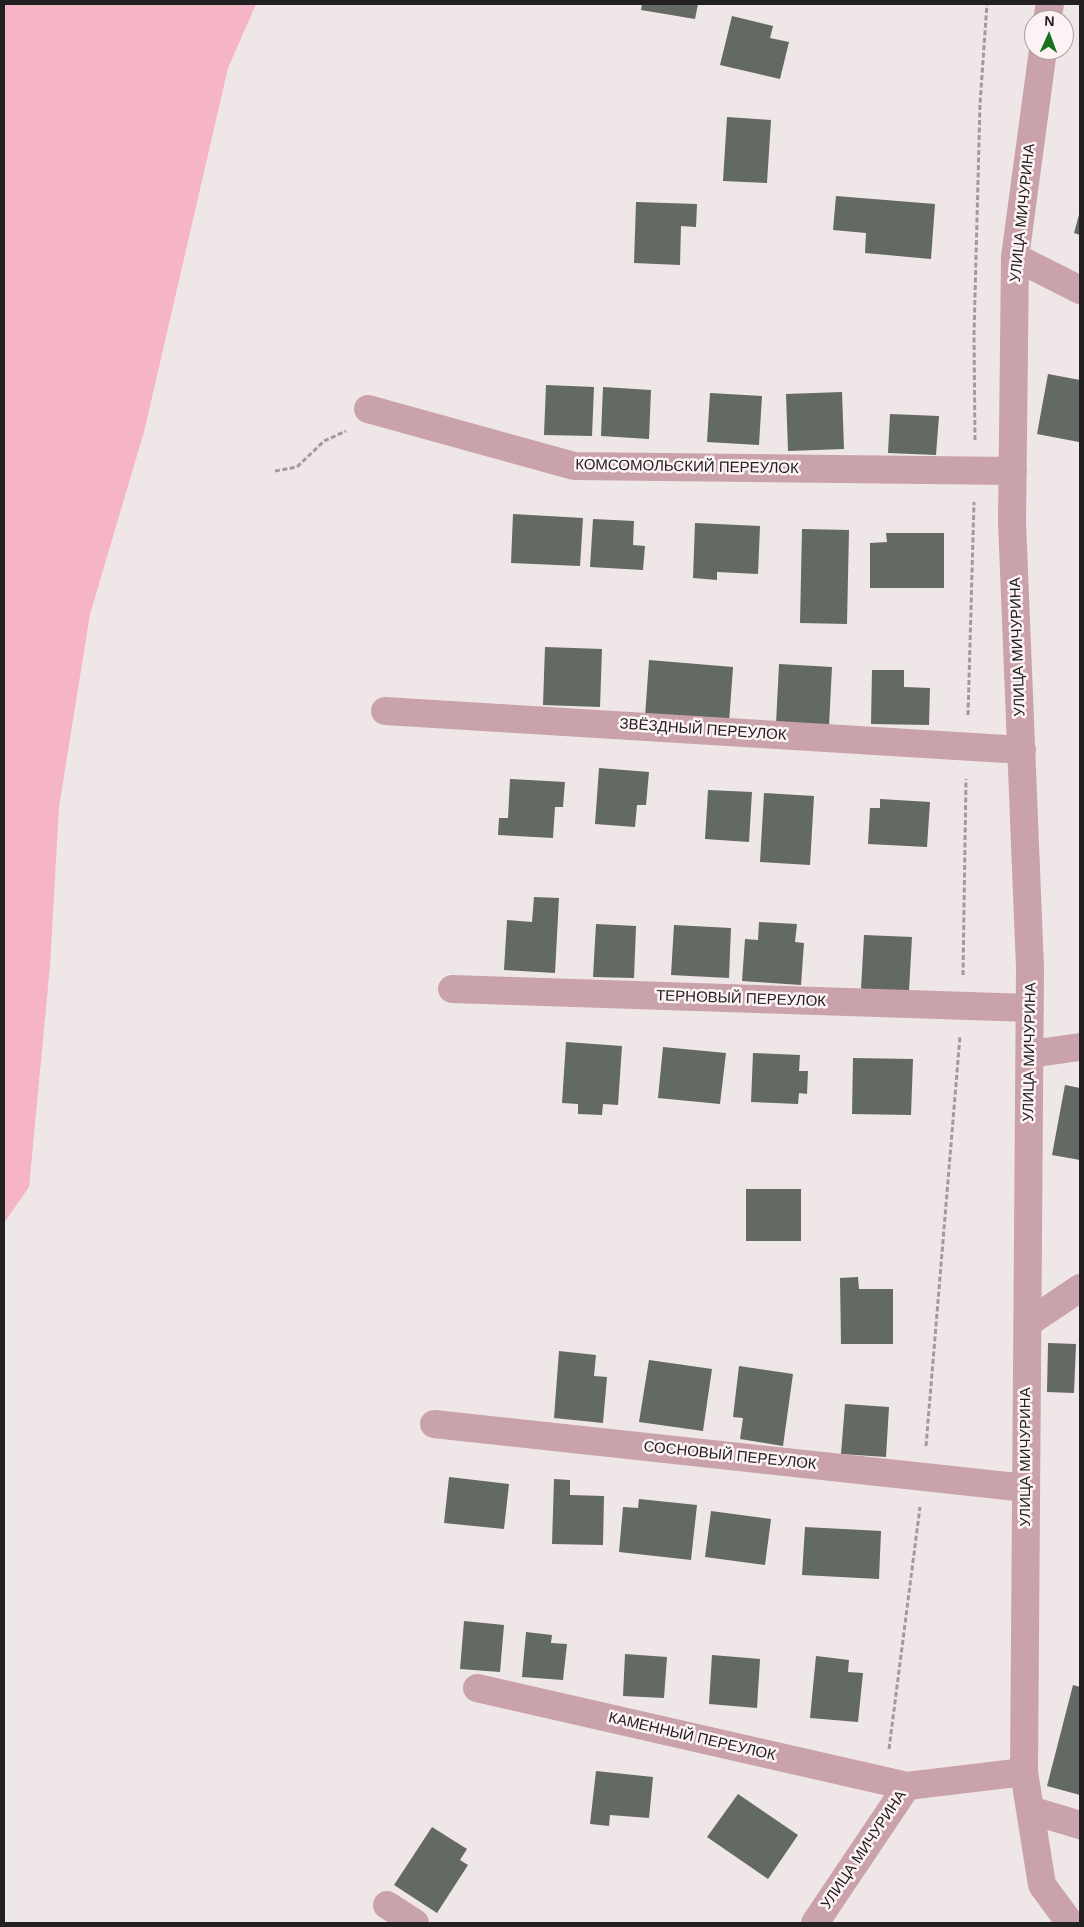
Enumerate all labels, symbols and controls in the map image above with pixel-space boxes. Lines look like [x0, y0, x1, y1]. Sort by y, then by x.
north arrow [1024, 10, 1074, 60]
text: N [1044, 13, 1055, 29]
street label: УЛИЦА МИЧУРИНА [1007, 143, 1039, 283]
street label: КОМСОМОЛЬСКИЙ ПЕРЕУЛОК [575, 456, 799, 478]
street label: УЛИЦА МИЧУРИНА [1007, 577, 1029, 717]
street label: ЗВЁЗДНЫЙ ПЕРЕУЛОК [619, 715, 787, 745]
street label: УЛИЦА МИЧУРИНА [1020, 982, 1040, 1122]
street label: ТЕРНОВЫЙ ПЕРЕУЛОК [656, 987, 826, 1011]
street label: УЛИЦА МИЧУРИНА [1017, 1387, 1035, 1527]
street label: СОСНОВЫЙ ПЕРЕУЛОК [643, 1438, 817, 1474]
street label: КАМЕННЫЙ ПЕРЕУЛОК [607, 1709, 777, 1765]
street label: УЛИЦА МИЧУРИНА [818, 1787, 910, 1913]

